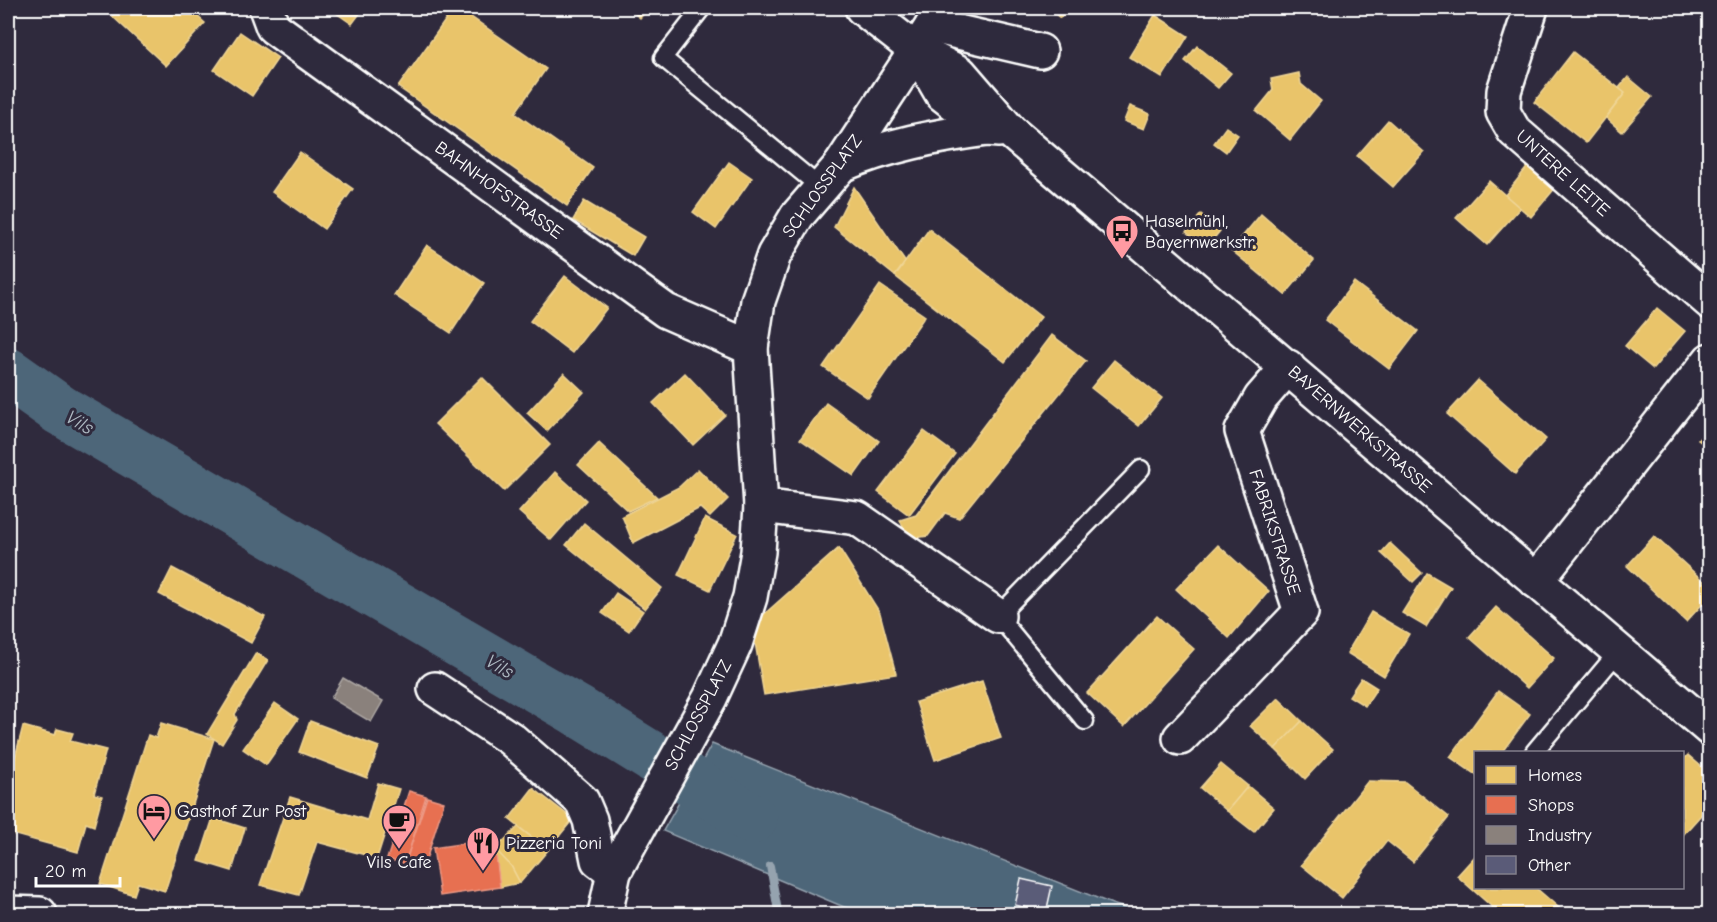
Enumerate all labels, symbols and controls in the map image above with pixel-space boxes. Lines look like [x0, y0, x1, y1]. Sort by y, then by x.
street label: UNTERE LEITE [1511, 126, 1614, 221]
street label: SCHLOSSPLATZ [778, 130, 867, 242]
street label: BAHNHOFSTRASSE [431, 137, 567, 244]
place label: Haselmühl, Bayernwerkstr. [1145, 211, 1256, 253]
bus stop icon: Haselmühl, Bayernwerkstr. [1104, 213, 1140, 260]
street label: BAYERNWERKSTRASSE [1284, 361, 1436, 497]
water label: Vils [62, 405, 98, 440]
street label: FABRIKSTRASSE [1244, 467, 1305, 598]
water label: Vils [482, 649, 518, 684]
street label: SCHLOSSPLATZ [661, 656, 737, 774]
legend [1474, 751, 1684, 889]
text: Homes [1528, 765, 1582, 786]
hotel icon: Gasthof Zur Post [136, 793, 172, 840]
text: Shops [1528, 795, 1574, 816]
place label: Gasthof Zur Post [177, 801, 307, 822]
cafe icon: Vils Cafe [381, 803, 417, 850]
restaurant icon: Pizzeria Toni [465, 825, 501, 872]
text: Industry [1528, 825, 1593, 846]
place label: Pizzeria Toni [506, 833, 602, 854]
scale bar [36, 850, 120, 888]
place label: Vils Cafe [366, 852, 432, 873]
text: Other [1528, 855, 1571, 876]
text: 20 m [45, 861, 86, 882]

